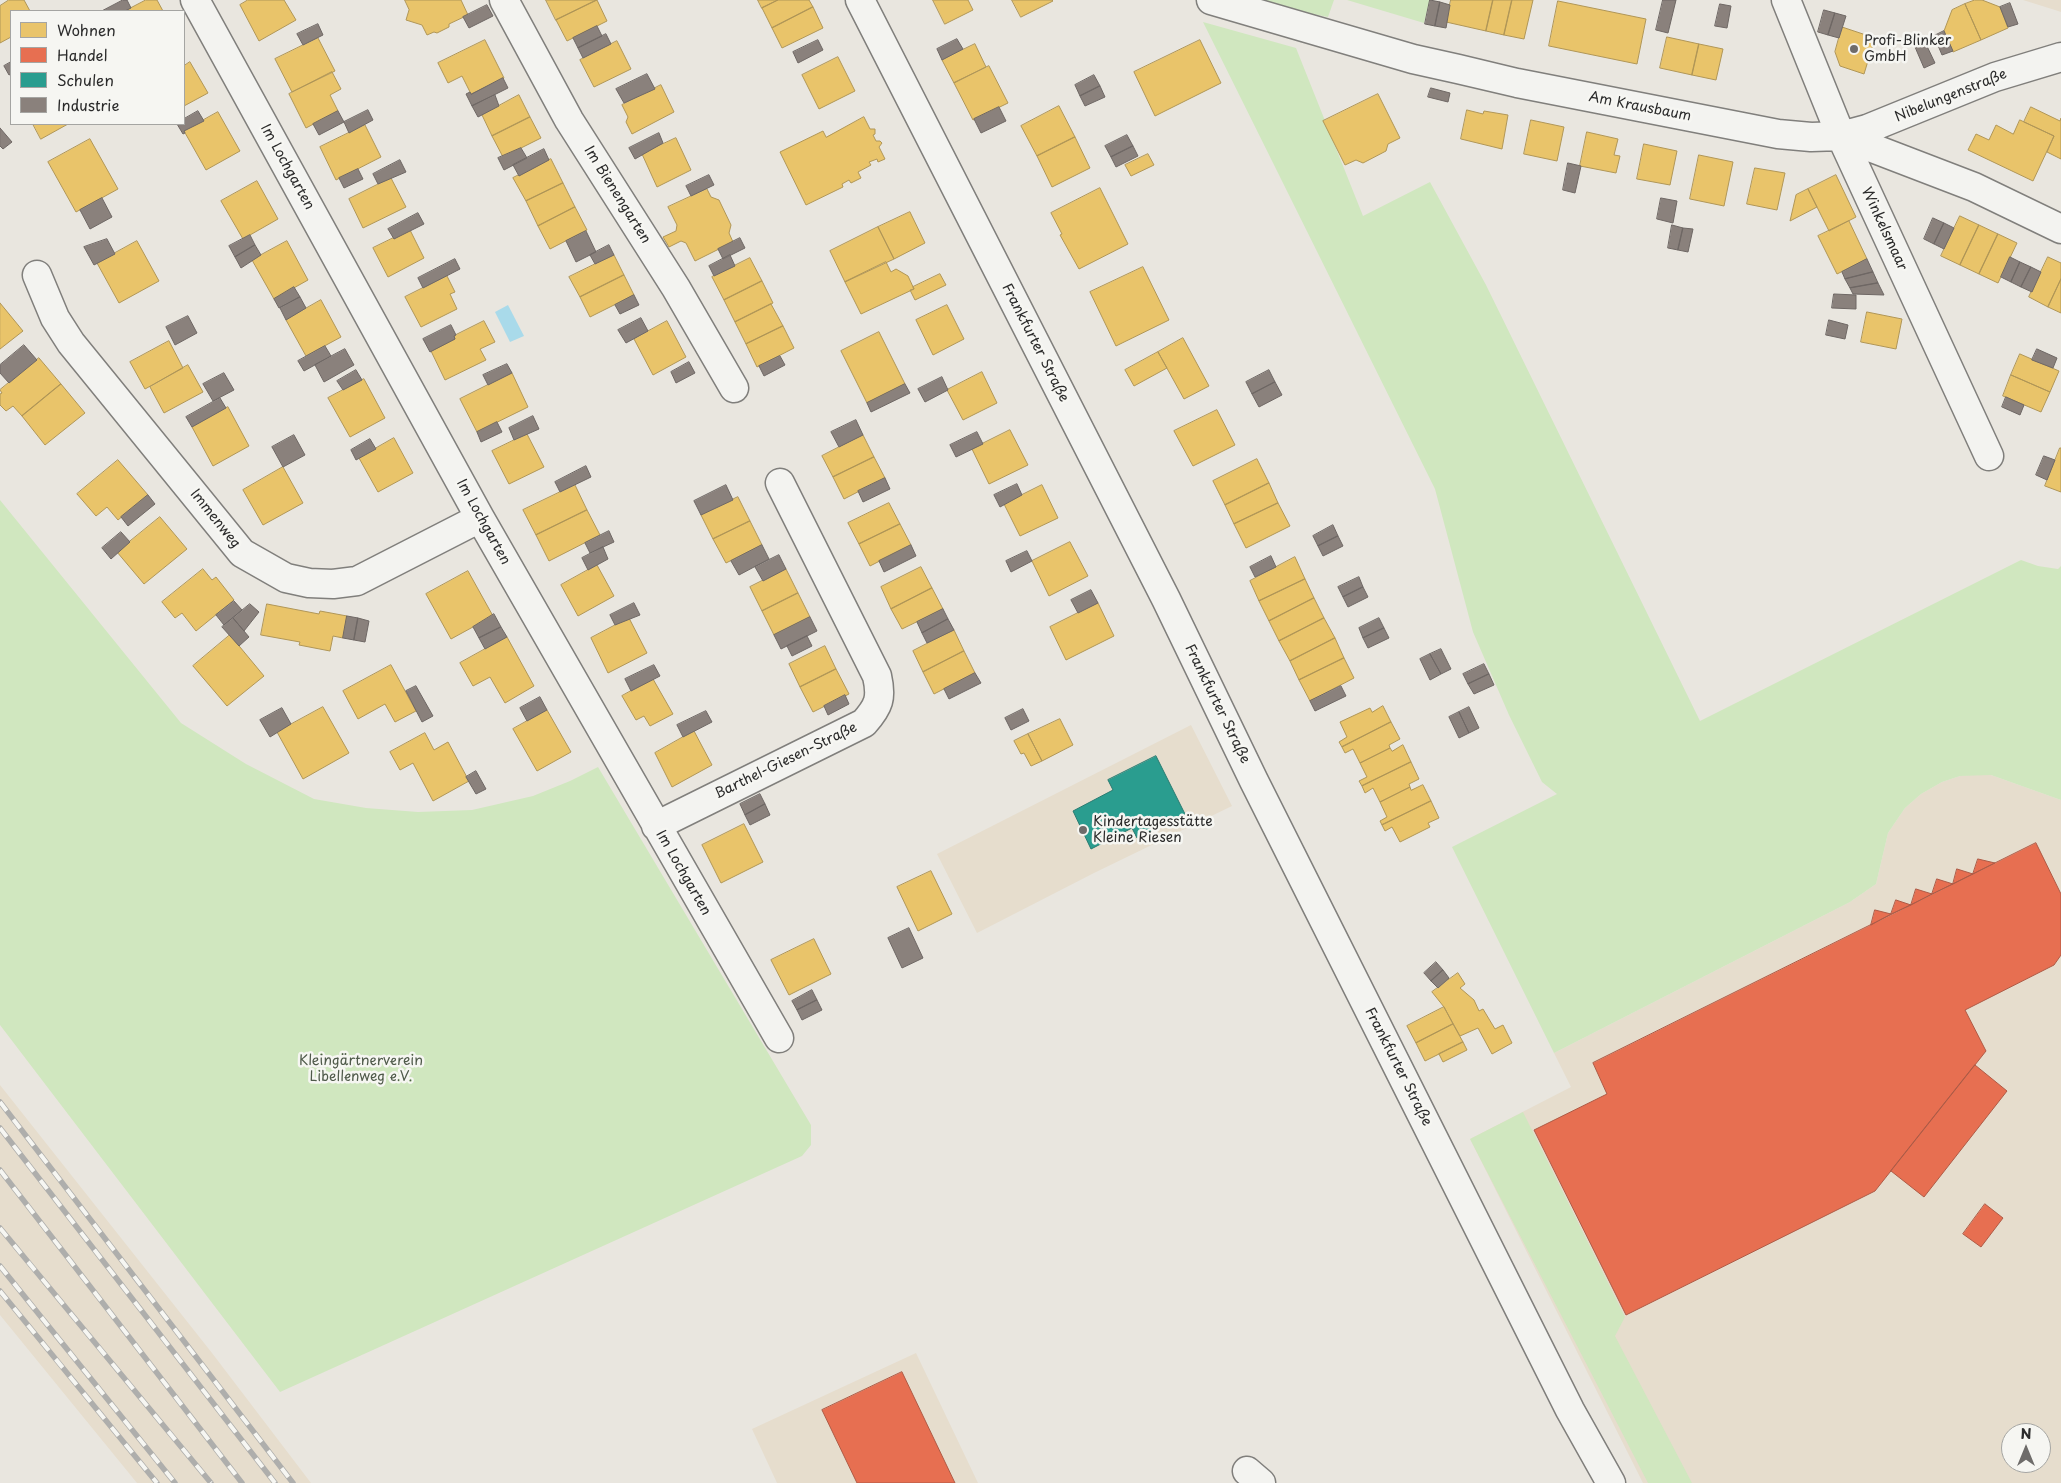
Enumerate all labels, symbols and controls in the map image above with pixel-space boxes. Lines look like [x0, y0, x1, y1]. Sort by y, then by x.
legend [10, 10, 185, 125]
text: Wohnen [57, 18, 116, 41]
place label: Profi-Blinker GmbH [1864, 33, 1951, 65]
text: Handel [57, 43, 108, 66]
marker: Profi-Blinker GmbH [1848, 43, 1860, 55]
street label: Nibelungenstraße [1893, 66, 2009, 126]
text: Schulen [57, 68, 114, 91]
street label: Am Krausbaum [1587, 89, 1693, 125]
text: Industrie [57, 93, 119, 116]
street label: Im Lochgarten [257, 121, 317, 213]
street label: Im Bienengarten [580, 143, 654, 247]
street label: Winkelsmaar [1857, 185, 1911, 273]
street label: Frankfurter Straße [998, 281, 1072, 405]
street label: Im Lochgarten [453, 476, 513, 568]
street label: Immenweg [186, 486, 244, 552]
street label: Frankfurter Straße [1181, 642, 1253, 766]
street label: Barthel-Giesen-Straße [712, 719, 860, 803]
place label: Kindertagesstätte Kleine Riesen [1093, 814, 1213, 846]
marker: Kindertagesstätte Kleine Riesen [1077, 824, 1089, 836]
street label: Im Lochgarten [652, 827, 714, 919]
street label: Frankfurter Straße [1361, 1005, 1435, 1129]
park label: Kleingärtnerverein Libellenweg e.V. [299, 1053, 423, 1086]
north arrow [2001, 1423, 2051, 1473]
text: N [2020, 1423, 2032, 1444]

